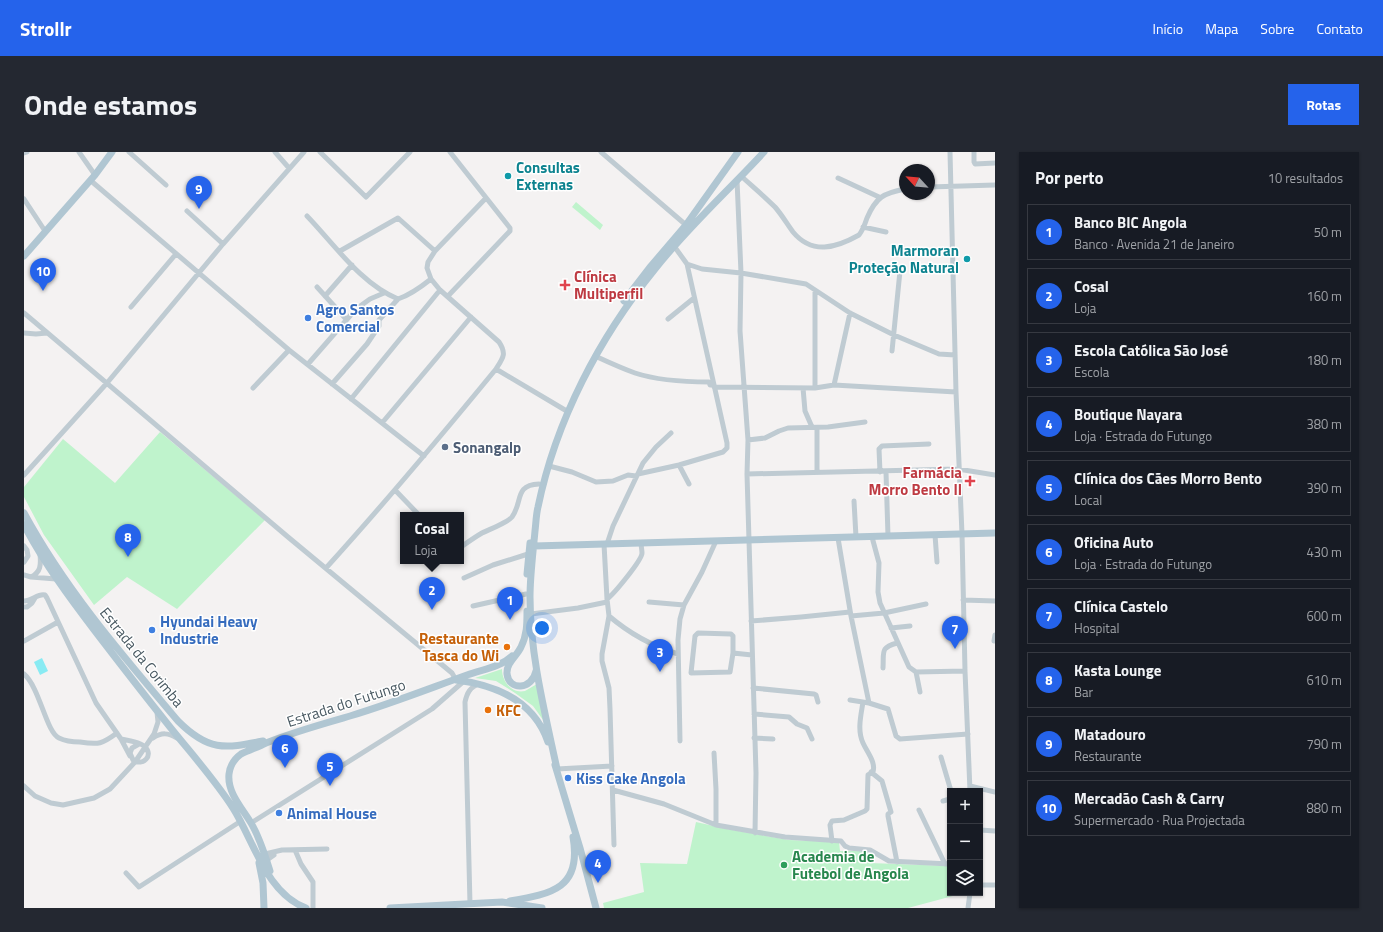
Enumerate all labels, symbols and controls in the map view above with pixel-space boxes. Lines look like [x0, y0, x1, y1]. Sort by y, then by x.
text: Strollr [20, 14, 72, 43]
text: Início [1153, 18, 1183, 39]
text: Mapa [1205, 18, 1238, 39]
text: Sobre [1260, 18, 1294, 39]
text: Contato [1316, 18, 1363, 39]
text: Onde estamos [24, 83, 197, 126]
button: Rotas [1288, 84, 1359, 125]
place label: Consultas Externas [516, 156, 580, 196]
north arrow [899, 164, 935, 200]
text: Por perto [1035, 165, 1104, 191]
text: 10 resultados [1268, 168, 1343, 188]
marker: Consultas Externas [503, 171, 513, 181]
pin: 9 [186, 176, 212, 209]
text: Banco BIC Angola [1074, 211, 1187, 234]
text: 1 [1045, 222, 1053, 242]
text: 50 m [1314, 222, 1342, 242]
text: Banco · Avenida 21 de Janeiro [1074, 234, 1234, 254]
place label: Marmoran Proteção Natural [849, 239, 959, 279]
marker: Marmoran Proteção Natural [962, 254, 972, 264]
pin: 10 [30, 258, 56, 291]
place label: Clínica Multiperfil [574, 265, 643, 305]
text: Cosal [1074, 275, 1109, 298]
marker: Clínica Multiperfil [559, 279, 571, 291]
text: 2 [1045, 286, 1053, 306]
text: 160 m [1306, 286, 1342, 306]
place label: Agro Santos Comercial [316, 298, 394, 338]
text: Loja [1074, 298, 1096, 318]
marker: Agro Santos Comercial [303, 313, 313, 323]
text: Escola Católica São José [1074, 339, 1228, 362]
text: 3 [1045, 350, 1053, 370]
text: 180 m [1306, 350, 1342, 370]
text: Escola [1074, 362, 1109, 382]
text: Boutique Nayara [1074, 403, 1182, 426]
text: 4 [1045, 414, 1053, 434]
text: 380 m [1306, 414, 1342, 434]
text: Loja · Estrada do Futungo [1074, 426, 1212, 446]
place label: Sonangalp [453, 436, 521, 459]
marker: Sonangalp [440, 442, 450, 452]
place label: Farmácia Morro Bento II [868, 461, 962, 501]
text: Clínica dos Cães Morro Bento [1074, 467, 1262, 490]
marker: Farmácia Morro Bento II [965, 476, 975, 486]
text: 5 [1045, 478, 1053, 498]
text: 390 m [1306, 478, 1342, 498]
text: Local [1074, 490, 1102, 510]
popup [400, 512, 464, 564]
text: Cosal [415, 517, 449, 540]
pin: 8 [115, 524, 141, 557]
text: Oficina Auto [1074, 531, 1154, 554]
text: Loja [415, 540, 437, 560]
text: 6 [1045, 542, 1053, 562]
text: 430 m [1306, 542, 1342, 562]
text: Loja · Estrada do Futungo [1074, 554, 1212, 574]
pin: 2 [419, 577, 445, 610]
pin: 1 [497, 587, 523, 620]
text: Clínica Castelo [1074, 595, 1168, 618]
street label: Estrada da Corimba [94, 602, 190, 712]
text: 7 [1045, 606, 1053, 626]
text: 600 m [1306, 606, 1342, 626]
place label: Hyundai Heavy Industrie [160, 610, 258, 650]
pin: 7 [942, 616, 968, 649]
your location [532, 618, 552, 638]
text: Hospital [1074, 618, 1119, 638]
marker: Hyundai Heavy Industrie [147, 625, 157, 635]
place label: Restaurante Tasca do Wi [419, 627, 499, 667]
pin: 3 [647, 639, 673, 672]
marker: Restaurante Tasca do Wi [502, 642, 512, 652]
text: Kasta Lounge [1074, 659, 1161, 682]
text: 8 [1045, 670, 1053, 690]
text: 610 m [1306, 670, 1342, 690]
street label: Estrada do Futungo [284, 673, 408, 733]
text: Bar [1074, 682, 1093, 702]
place label: KFC [496, 699, 521, 722]
marker: KFC [483, 705, 493, 715]
text: Matadouro [1074, 723, 1146, 746]
text: 9 [1045, 734, 1053, 754]
text: 790 m [1306, 734, 1342, 754]
pin: 6 [272, 735, 298, 768]
text: Restaurante [1074, 746, 1142, 766]
pin: 5 [317, 753, 343, 786]
place label: Kiss Cake Angola [576, 767, 686, 790]
marker: Kiss Cake Angola [563, 773, 573, 783]
text: Mercadão Cash & Carry [1074, 787, 1224, 810]
map controls [947, 788, 983, 896]
button: + [947, 788, 983, 824]
text: 10 [1042, 798, 1056, 818]
text: 880 m [1306, 798, 1342, 818]
place label: Animal House [287, 802, 377, 825]
marker: Animal House [274, 808, 284, 818]
text: Supermercado · Rua Projectada [1074, 810, 1245, 830]
button: − [947, 824, 983, 860]
place label: Academia de Futebol de Angola [792, 845, 909, 885]
pin: 4 [585, 850, 611, 883]
marker: Academia de Futebol de Angola [779, 860, 789, 870]
button: layers [947, 860, 983, 896]

